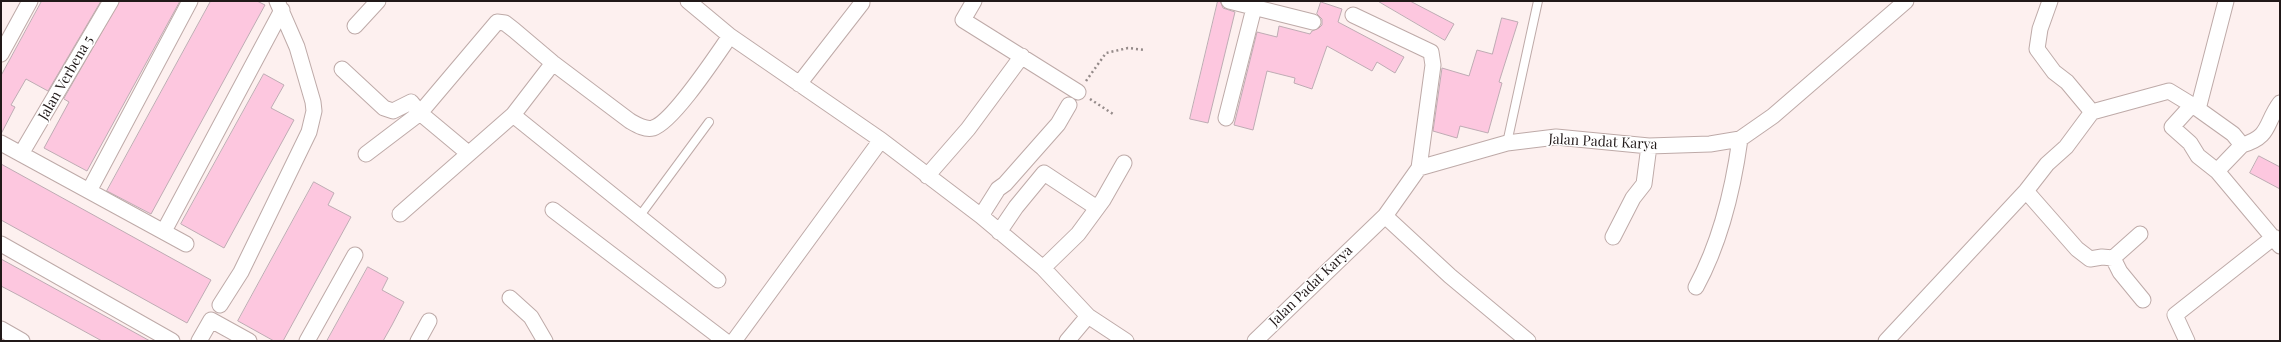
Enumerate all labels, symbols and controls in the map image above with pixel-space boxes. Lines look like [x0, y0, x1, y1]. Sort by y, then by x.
street label: Jalan Verbena 5 [35, 33, 97, 123]
street label: Jalan Padat Karya [1548, 131, 1658, 153]
street label: Jalan Padat Karya [1266, 242, 1356, 330]

